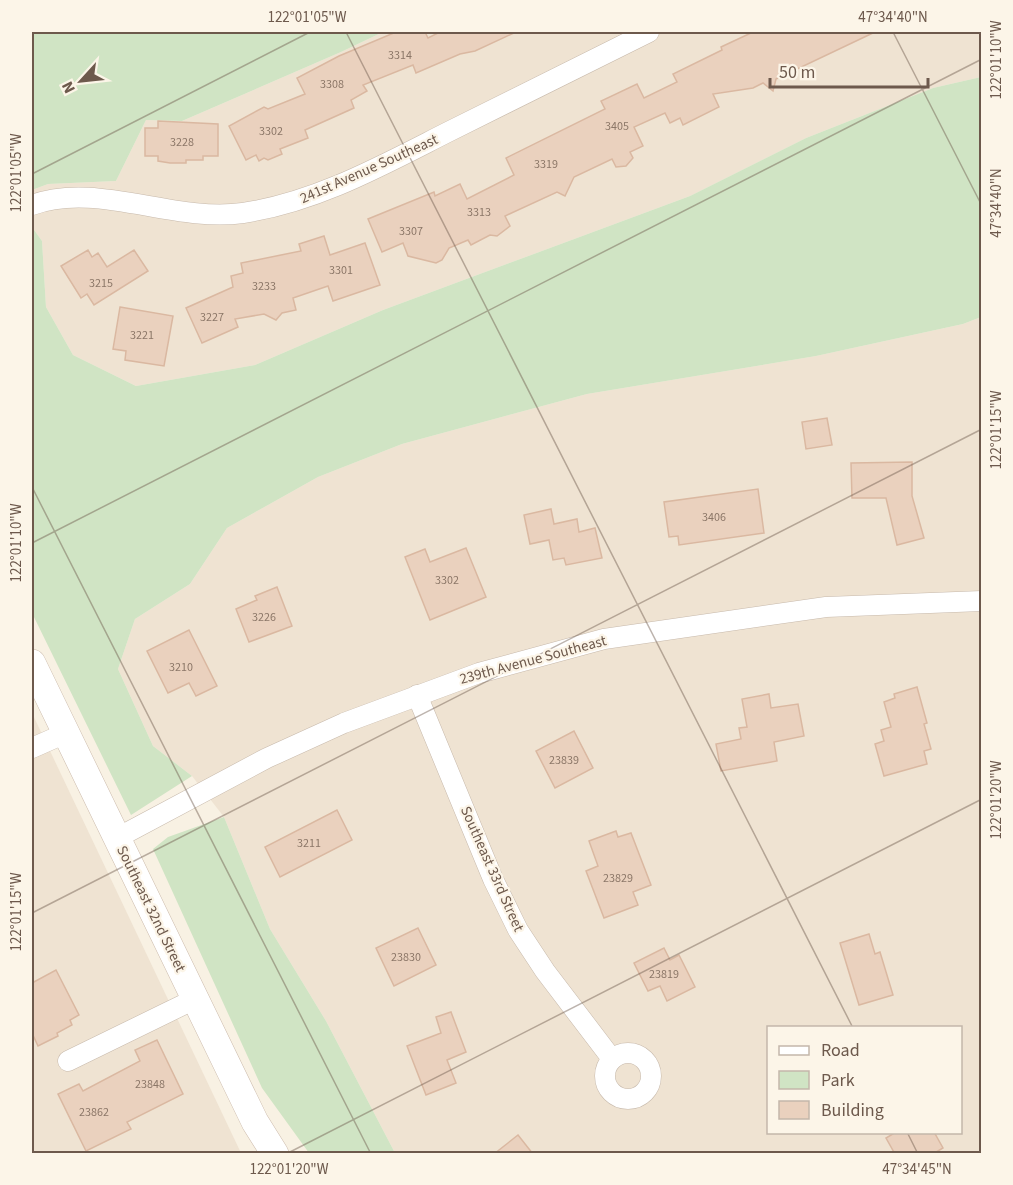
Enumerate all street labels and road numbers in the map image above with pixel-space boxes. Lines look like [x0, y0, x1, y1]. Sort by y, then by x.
street label: 241st Avenue Southeast [297, 129, 441, 209]
street label: 239th Avenue Southeast [457, 630, 609, 690]
street label: Southeast 33rd Street [455, 803, 529, 935]
street label: Southeast 32nd Street [111, 842, 191, 976]

